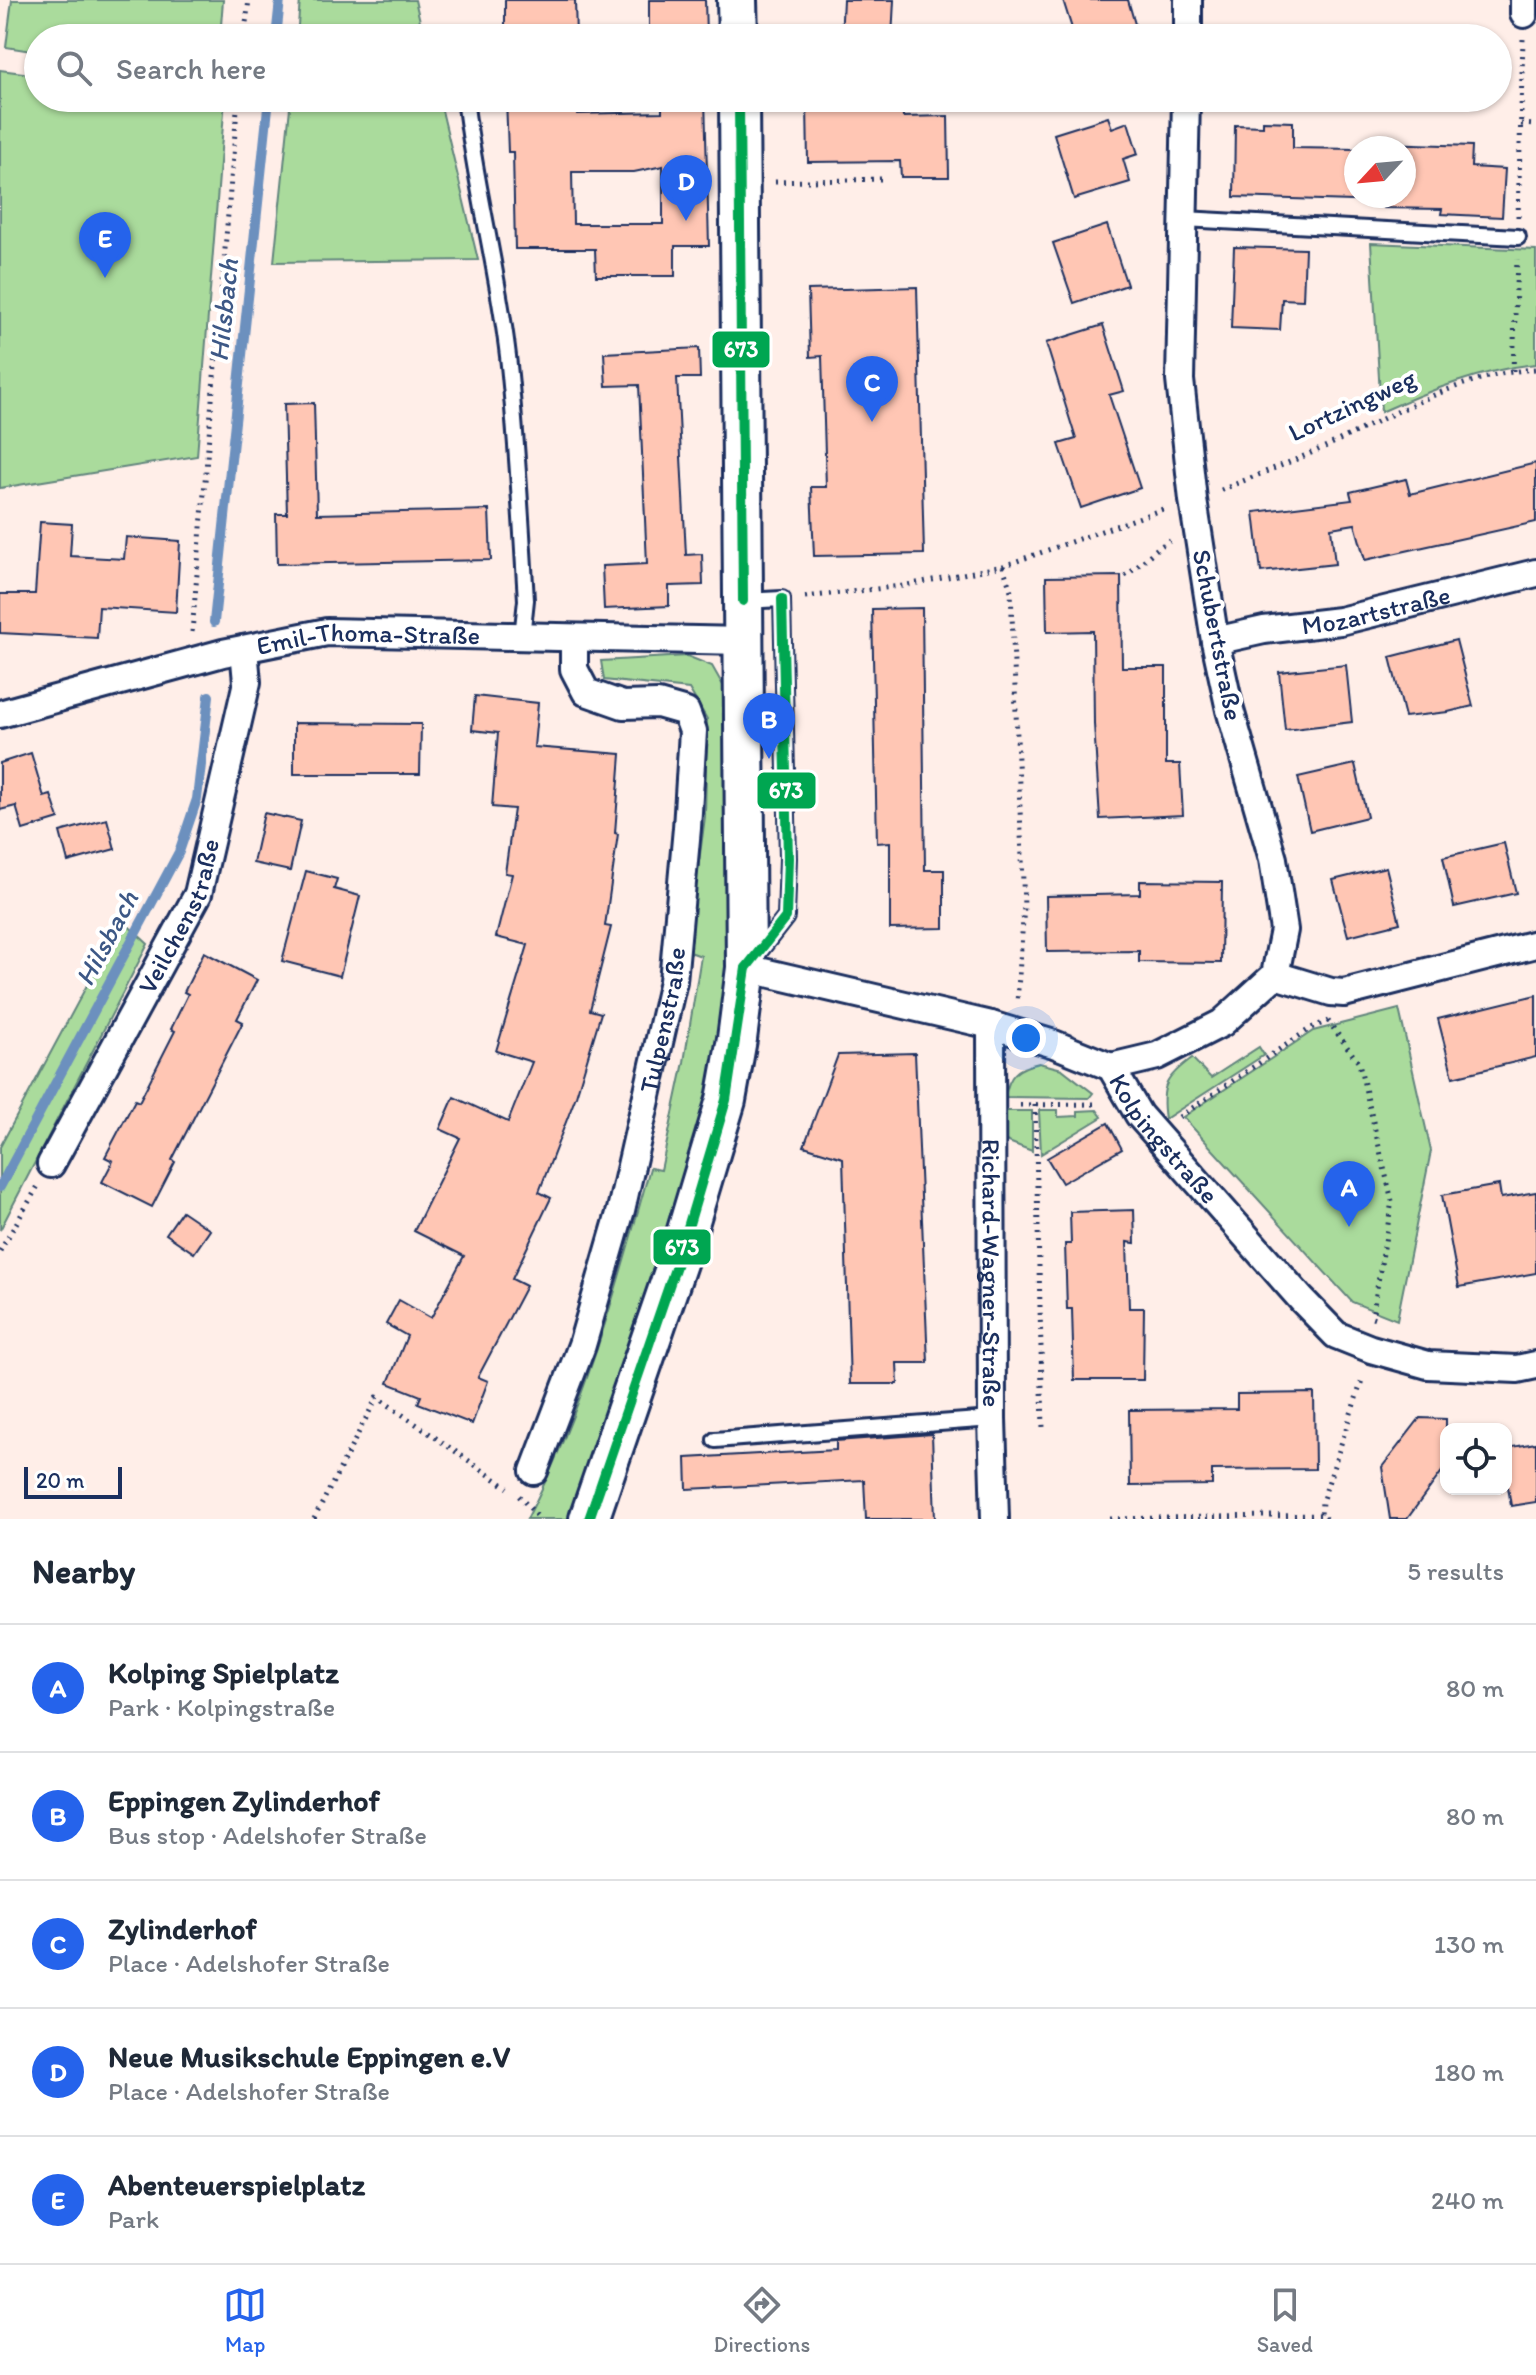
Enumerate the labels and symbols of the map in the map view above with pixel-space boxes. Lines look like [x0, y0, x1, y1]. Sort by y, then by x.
north arrow [1344, 136, 1416, 208]
pin: D [660, 155, 712, 221]
pin: E [79, 212, 131, 278]
water label: Hilsbach [201, 256, 245, 363]
line badge: 673 [711, 330, 771, 369]
text: 673 [724, 336, 758, 363]
pin: C [846, 356, 898, 422]
street label: Lortzingweg [1283, 361, 1421, 448]
street label: Schubertstraße [1186, 547, 1250, 723]
street label: Mozartstraße [1300, 579, 1454, 641]
street label: Emil-Thoma-Straße [254, 616, 480, 662]
pin: B [743, 693, 795, 759]
line badge: 673 [756, 771, 817, 810]
text: 673 [769, 777, 803, 804]
street label: Veilchenstraße [131, 836, 226, 999]
water label: Hilsbach [67, 884, 145, 991]
street label: Tulpenstraße [632, 946, 692, 1096]
your location [1006, 1018, 1046, 1058]
street label: Kolpingstraße [1102, 1068, 1226, 1210]
street label: Richard-Wagner-Straße [975, 1139, 1008, 1407]
pin: A [1323, 1161, 1375, 1227]
line badge: 673 [652, 1228, 712, 1266]
text: 673 [665, 1234, 699, 1261]
scale bar [24, 1463, 122, 1499]

